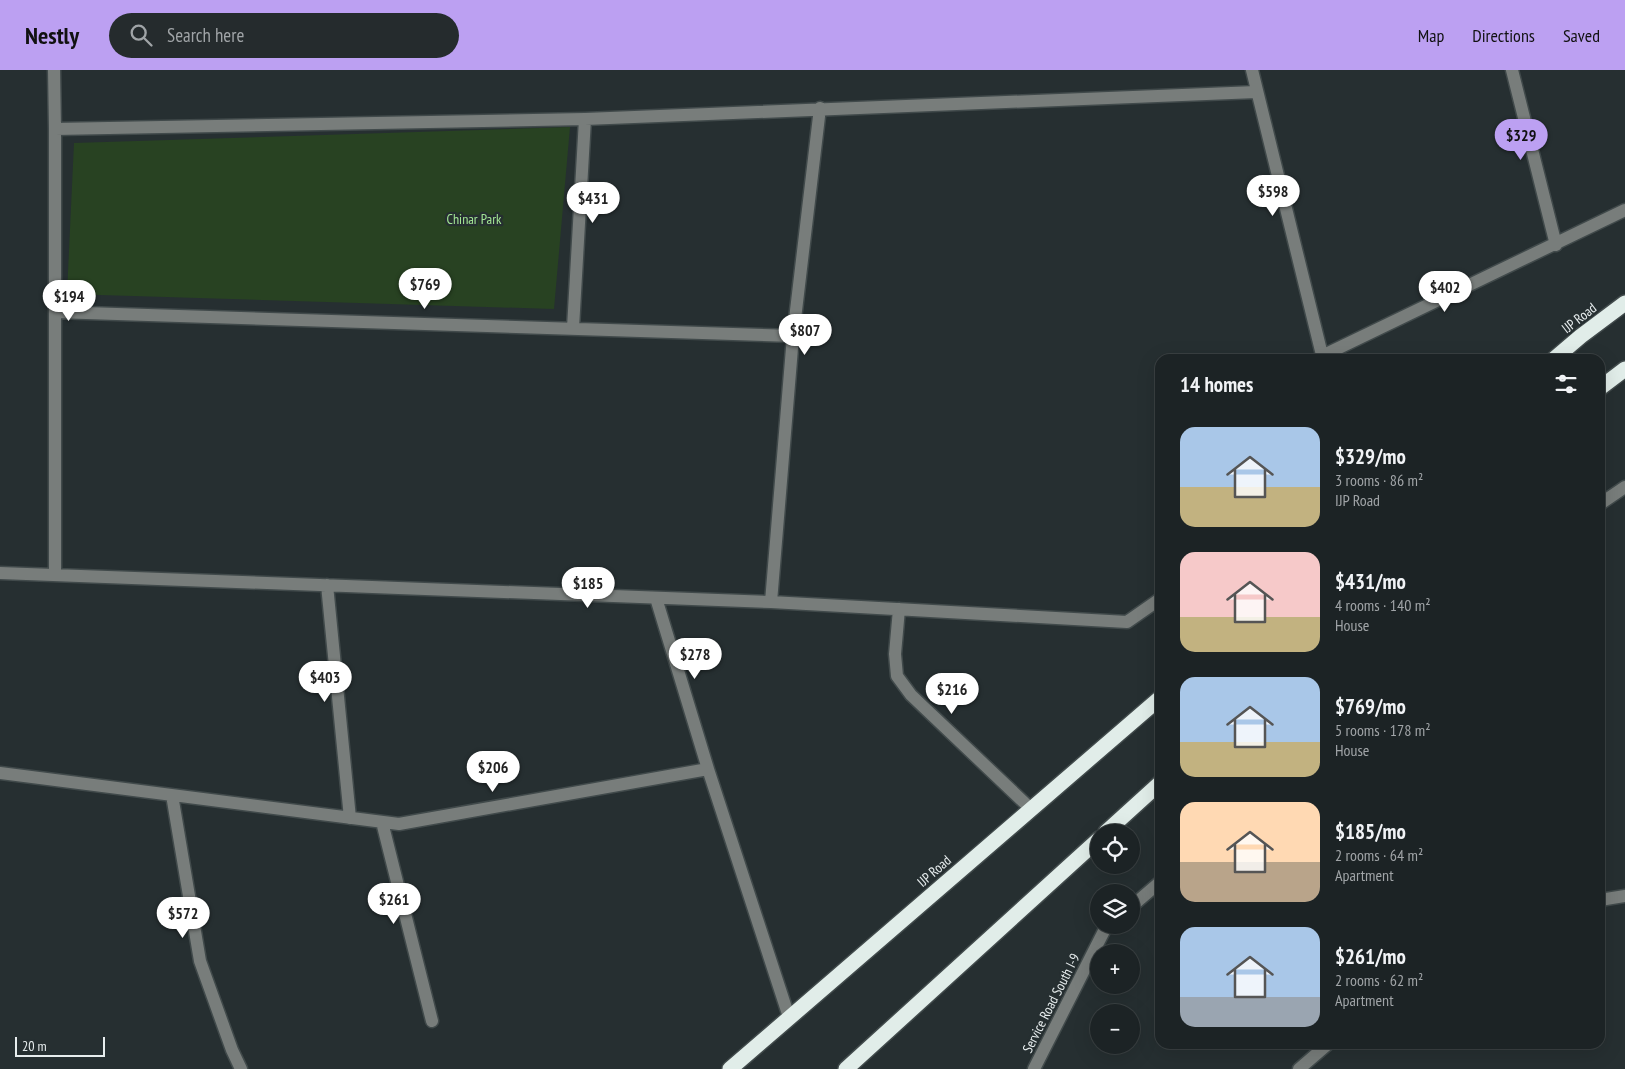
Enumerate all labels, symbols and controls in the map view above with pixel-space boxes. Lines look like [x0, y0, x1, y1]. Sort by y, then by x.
search box [109, 13, 459, 58]
text: Nestly [25, 20, 79, 51]
icon: search [127, 21, 155, 49]
text: Search here [167, 23, 244, 47]
text: Map [1418, 24, 1444, 47]
text: Directions [1472, 24, 1535, 47]
text: Saved [1563, 24, 1600, 47]
pin: $329 [1491, 118, 1551, 161]
text: $329 [1506, 125, 1536, 145]
pin: $598 [1243, 174, 1303, 217]
text: $598 [1258, 181, 1288, 201]
pin: $431 [563, 182, 623, 224]
text: $431 [578, 188, 608, 208]
park label: Chinar Park [447, 210, 502, 228]
pin: $769 [395, 268, 455, 310]
pin: $402 [1415, 270, 1475, 313]
text: $769 [410, 274, 440, 294]
text: $402 [1430, 277, 1460, 297]
pin: $194 [39, 280, 99, 322]
text: $194 [54, 286, 84, 306]
street label: IJP Road [1558, 299, 1600, 337]
pin: $807 [775, 314, 835, 356]
text: $807 [790, 320, 820, 340]
icon: filters [1552, 370, 1580, 398]
text: 14 homes [1180, 371, 1253, 398]
text: $329/mo [1335, 443, 1406, 470]
icon: home [1220, 447, 1280, 507]
text: 3 rooms · 86 m² [1335, 470, 1423, 490]
text: IJP Road [1335, 490, 1380, 510]
pin: $185 [558, 566, 618, 609]
text: $431/mo [1335, 568, 1406, 595]
icon: home [1220, 572, 1280, 632]
text: $185 [573, 573, 603, 593]
text: 4 rooms · 140 m² [1335, 595, 1431, 615]
text: House [1335, 615, 1369, 635]
pin: $278 [665, 638, 725, 680]
text: $278 [680, 644, 710, 664]
pin: $403 [295, 660, 355, 703]
text: $403 [310, 667, 340, 687]
pin: $216 [922, 672, 982, 715]
text: $216 [937, 679, 967, 699]
text: $769/mo [1335, 693, 1406, 720]
icon: home [1220, 697, 1280, 757]
text: 5 rooms · 178 m² [1335, 720, 1431, 740]
text: House [1335, 740, 1369, 760]
pin: $206 [463, 750, 523, 793]
text: $206 [478, 757, 508, 777]
text: $185/mo [1335, 818, 1406, 845]
icon: home [1220, 822, 1280, 882]
map controls [1090, 824, 1140, 1054]
button: locate [1090, 824, 1140, 874]
text: 2 rooms · 64 m² [1335, 845, 1423, 865]
street label: IJP Road [913, 851, 955, 891]
text: Apartment [1335, 865, 1394, 885]
pin: $261 [364, 882, 424, 925]
button: layers [1090, 884, 1140, 934]
text: $261 [379, 889, 409, 909]
pin: $572 [153, 896, 213, 939]
text: $572 [168, 903, 198, 923]
text: $261/mo [1335, 943, 1406, 970]
button: + [1090, 944, 1140, 994]
icon: home [1220, 947, 1280, 1007]
street label: Service Road South I-9 [1018, 950, 1084, 1056]
text: 2 rooms · 62 m² [1335, 970, 1423, 990]
text: Apartment [1335, 990, 1394, 1010]
button: − [1090, 1004, 1140, 1054]
scale bar [15, 1034, 105, 1057]
text: 20 m [22, 1037, 47, 1055]

